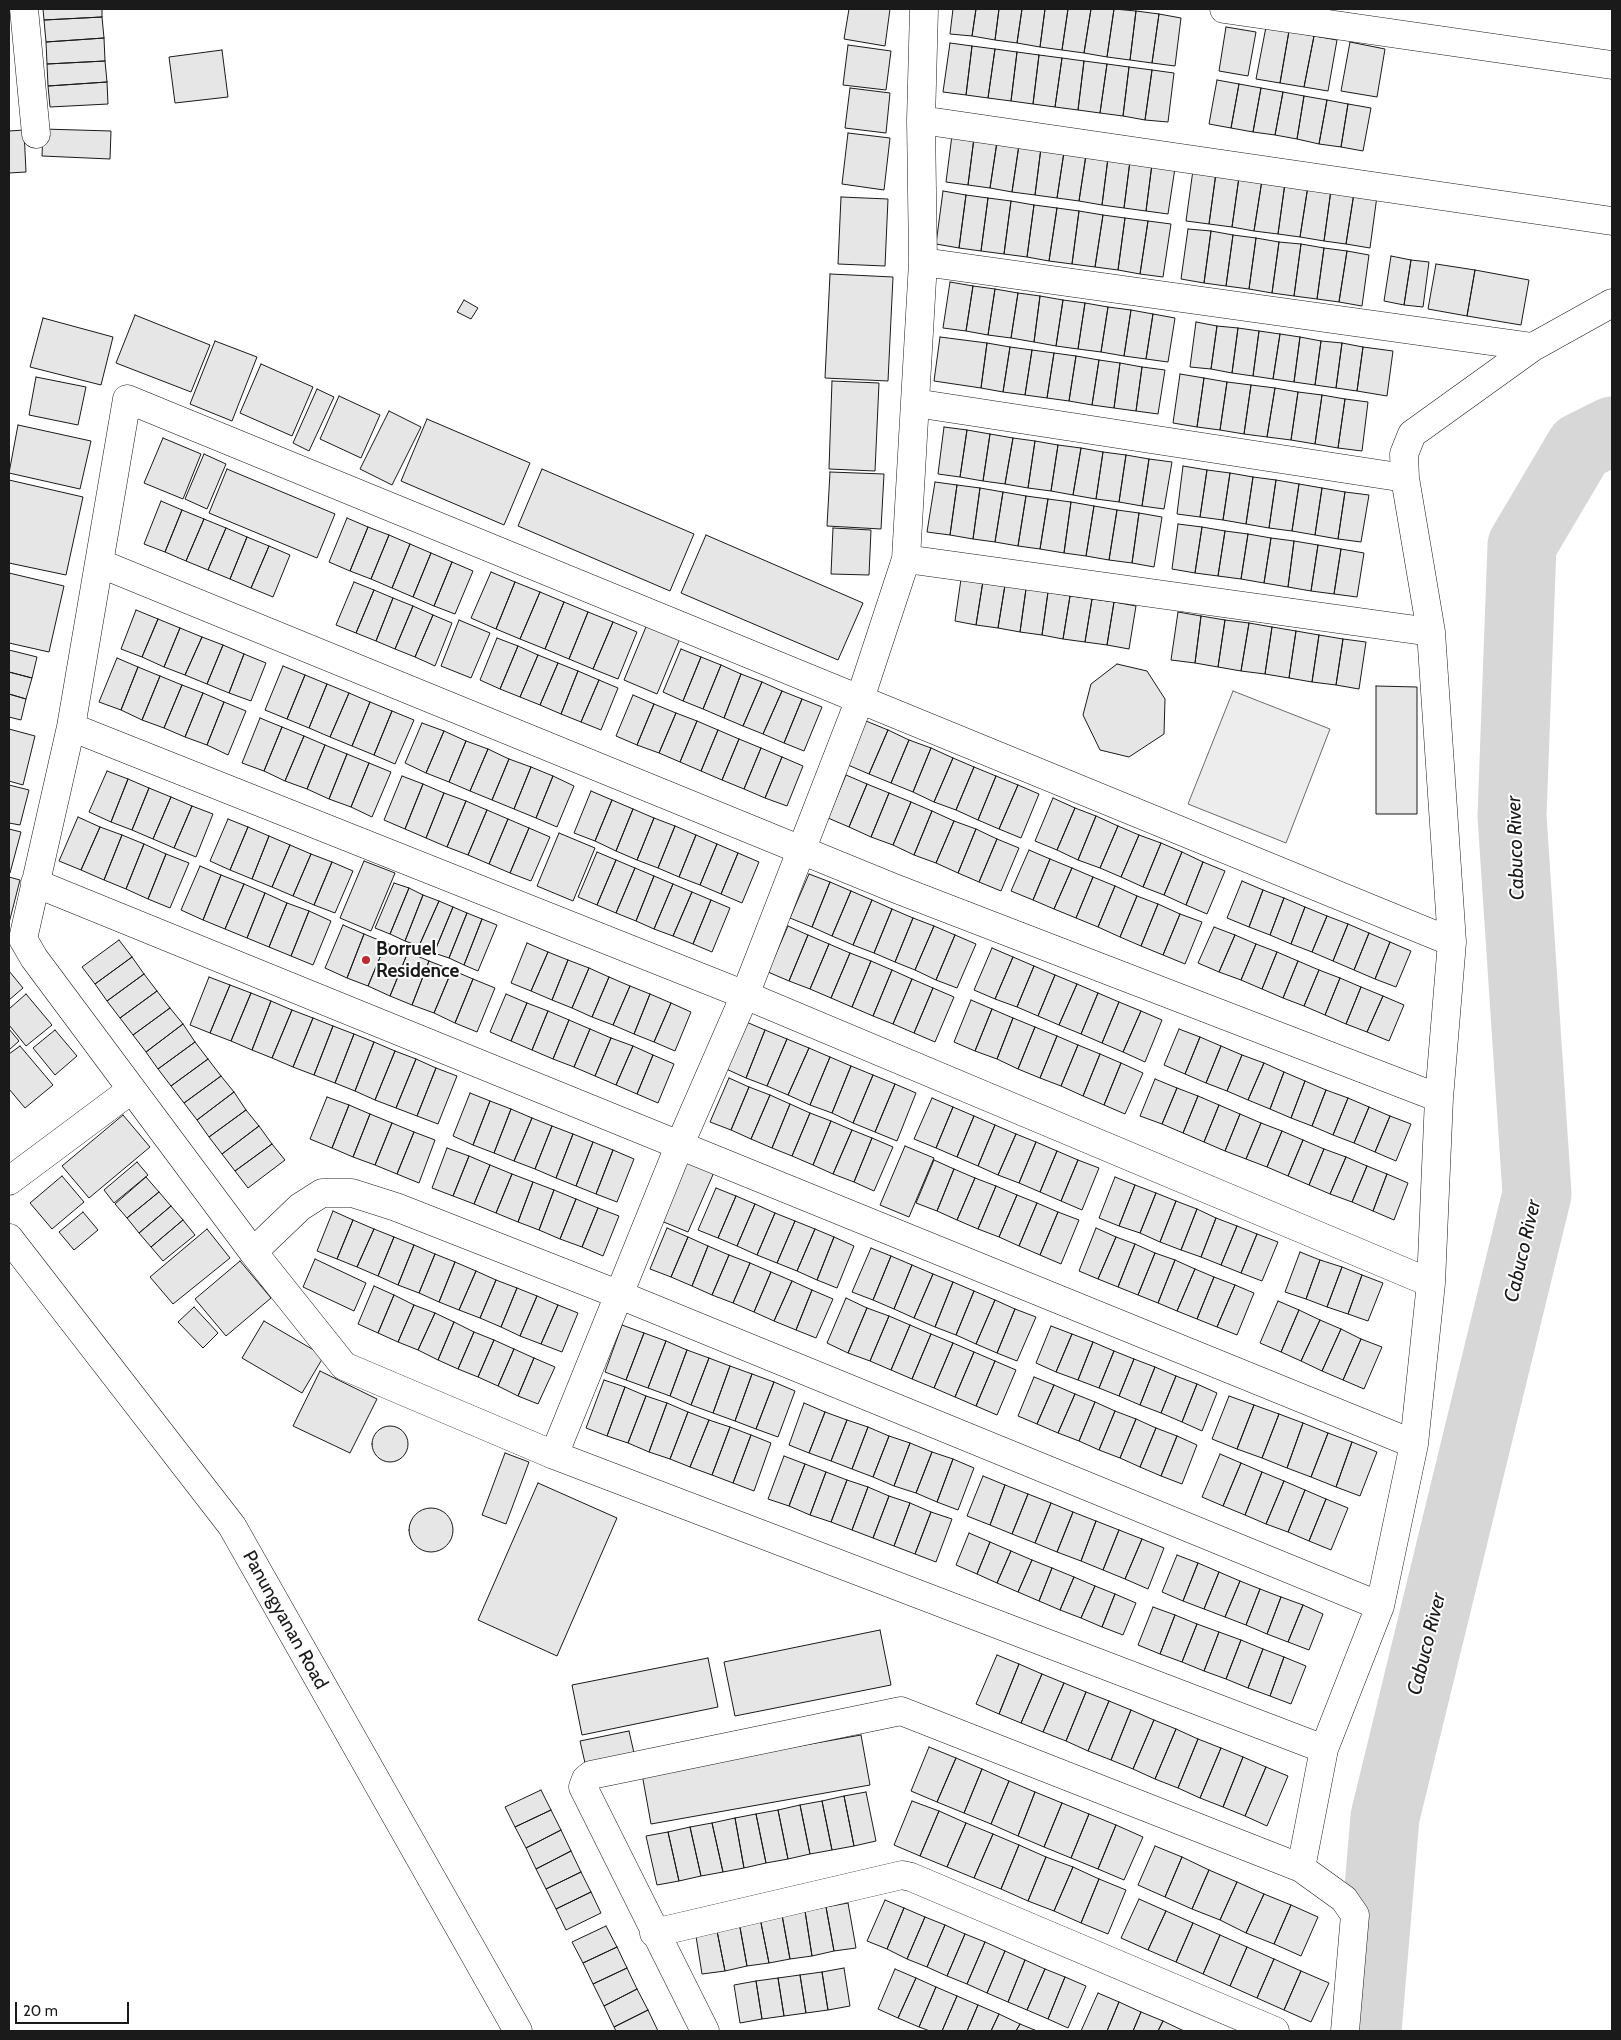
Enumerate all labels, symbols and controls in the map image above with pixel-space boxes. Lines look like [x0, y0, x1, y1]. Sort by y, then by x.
water label: Cabuco River [1502, 795, 1530, 901]
place label: Borruel Residence [376, 938, 459, 982]
marker: Borruel Residence [360, 954, 372, 966]
water label: Cabuco River [1500, 1197, 1546, 1305]
street label: Panungyanan Road [237, 1547, 333, 1693]
water label: Cabuco River [1403, 1590, 1451, 1698]
scale bar [18, 1992, 131, 2024]
text: 20 m [23, 2002, 58, 2020]

